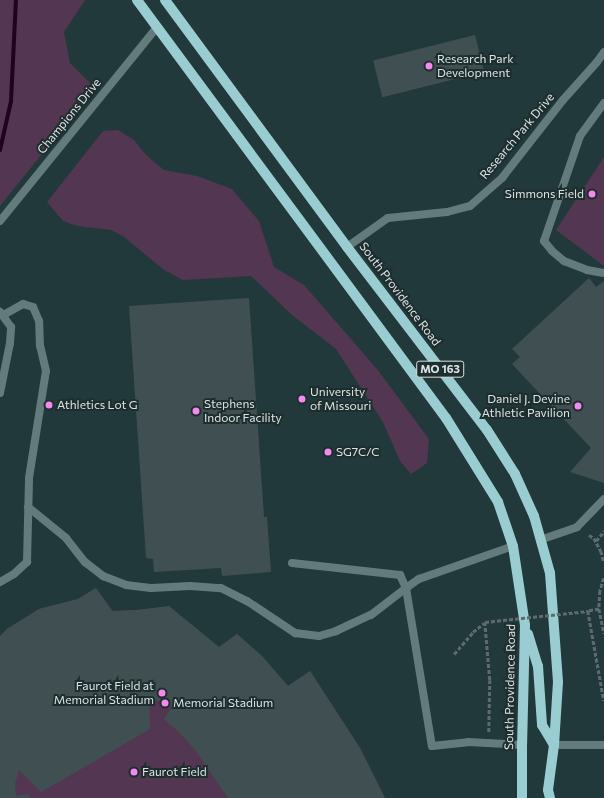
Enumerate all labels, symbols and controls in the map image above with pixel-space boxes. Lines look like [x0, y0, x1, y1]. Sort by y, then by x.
place label: Research Park Development [437, 52, 514, 80]
marker: Research Park Development [424, 61, 434, 71]
street label: Champions Drive [34, 75, 104, 157]
street label: Research Park Drive [477, 90, 557, 182]
place label: Simmons Field [505, 187, 584, 201]
marker: Simmons Field [587, 189, 597, 199]
street label: South Providence Road [356, 239, 444, 349]
road number: MO 163 [416, 360, 464, 378]
place label: University of Missouri [310, 385, 371, 413]
place label: Daniel J. Devine Athletic Pavilion [482, 392, 570, 420]
marker: University of Missouri [297, 394, 307, 404]
place label: Stephens Indoor Facility [204, 397, 282, 425]
place label: Athletics Lot G [57, 398, 138, 412]
marker: Athletics Lot G [44, 400, 54, 410]
marker: Daniel J. Devine Athletic Pavilion [573, 401, 583, 411]
marker: Stephens Indoor Facility [191, 406, 201, 416]
place label: SG7C/C [336, 445, 380, 459]
marker: SG7C/C [323, 447, 333, 457]
street label: South Providence Road [502, 624, 518, 750]
place label: Faurot Field at Memorial Stadium [54, 679, 154, 707]
marker: Faurot Field at Memorial Stadium [157, 688, 167, 698]
place label: Memorial Stadium [173, 696, 273, 710]
marker: Memorial Stadium [160, 698, 170, 708]
place label: Faurot Field [142, 765, 207, 779]
marker: Faurot Field [129, 767, 139, 777]

